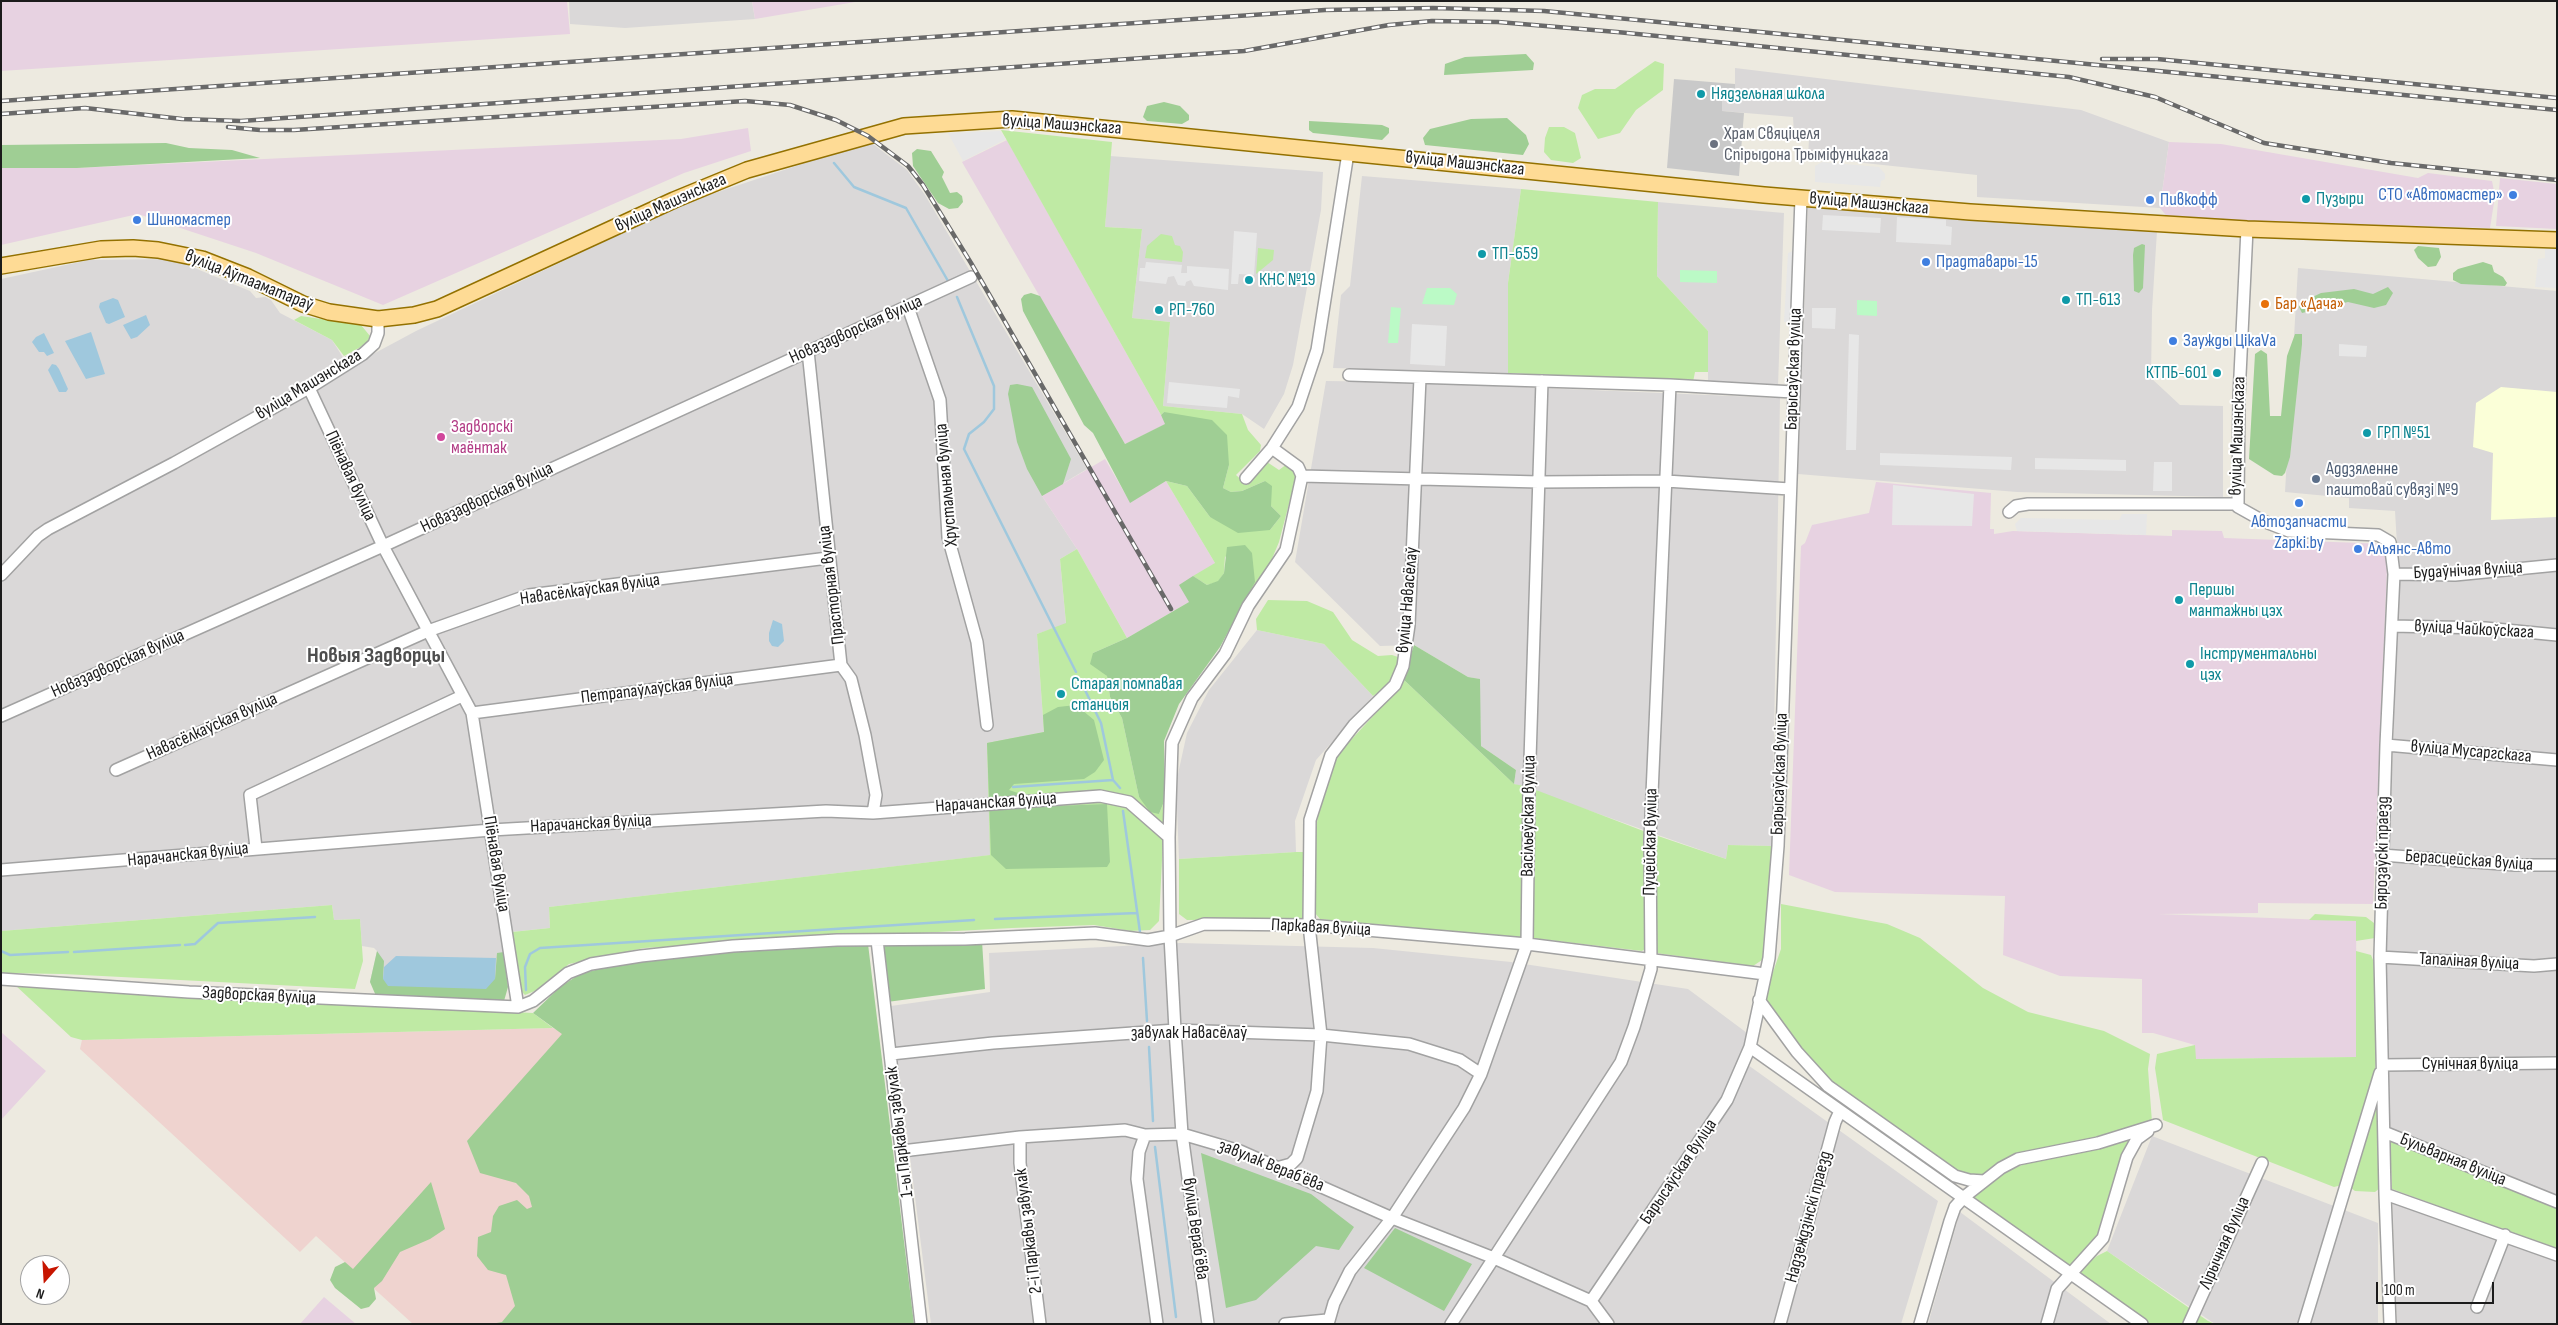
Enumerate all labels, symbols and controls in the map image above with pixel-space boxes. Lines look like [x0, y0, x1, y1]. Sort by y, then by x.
place label: Нядзельная школа [1711, 83, 1825, 105]
marker: Нядзельная школа [1695, 88, 1707, 100]
street label: вуліца Машэнскага [1002, 110, 1122, 140]
place label: Храм Свяціцеля Спірыдона Трыміфунцкага [1724, 123, 1888, 166]
marker: Храм Свяціцеля Спірыдона Трыміфунцкага [1708, 138, 1720, 150]
street label: вуліца Машэнскага [1404, 147, 1526, 181]
street label: вуліца Машэнскага [612, 169, 730, 237]
place label: СТО «Автомастер» [2378, 184, 2503, 206]
street label: вуліца Машэнскага [1809, 188, 1929, 220]
place label: Пузыри [2316, 188, 2364, 210]
place label: Пивкофф [2160, 189, 2218, 211]
marker: СТО «Автомастер» [2507, 189, 2519, 201]
marker: Пузыри [2300, 193, 2312, 205]
marker: Пивкофф [2144, 194, 2156, 206]
place label: Шиномастер [147, 209, 231, 231]
marker: Шиномастер [131, 214, 143, 226]
place label: ТП-659 [1492, 243, 1538, 265]
street label: вуліца Аўтааматараў [182, 245, 316, 317]
marker: ТП-659 [1476, 248, 1488, 260]
place label: Прадтавары-15 [1936, 251, 2038, 273]
marker: Прадтавары-15 [1920, 256, 1932, 268]
place label: КНС №19 [1259, 269, 1316, 291]
marker: КНС №19 [1243, 274, 1255, 286]
place label: ТП-613 [2076, 289, 2121, 311]
street label: Новазадворская вуліца [786, 291, 926, 369]
place label: Бар «Дача» [2275, 293, 2344, 315]
marker: ТП-613 [2060, 294, 2072, 306]
marker: Бар «Дача» [2259, 298, 2271, 310]
place label: РП-760 [1169, 299, 1215, 321]
marker: РП-760 [1153, 304, 1165, 316]
street label: Барысаўская вуліца [1781, 307, 1807, 431]
place label: Заужды ЦікаVа [2183, 330, 2276, 352]
marker: Заужды ЦікаVа [2167, 335, 2179, 347]
street label: вуліца Машэнскага [252, 345, 366, 425]
place label: КТПБ-601 [2146, 362, 2207, 384]
marker: КТПБ-601 [2211, 367, 2223, 379]
street label: вуліца Машэнскага [2225, 376, 2251, 496]
place label: Задворскі маёнтак [451, 416, 513, 458]
place label: ГРП №51 [2377, 422, 2430, 444]
street label: Хрустальная вуліца [931, 423, 963, 547]
street label: Піёнавая вуліца [320, 427, 380, 525]
marker: ГРП №51 [2361, 427, 2373, 439]
marker: Задворскі маёнтак [435, 431, 447, 443]
street label: Новазадворская вуліца [417, 458, 557, 538]
place label: Аддзяленне паштовай сувязі №9 [2326, 458, 2459, 500]
marker: Аддзяленне паштовай сувязі №9 [2310, 473, 2322, 485]
marker: Автозапчасти Zapki.by [2293, 497, 2305, 509]
place label: Автозапчасти Zapki.by [2251, 511, 2347, 554]
street label: Прасторная вуліца [814, 524, 850, 646]
place label: Альянс-Авто [2368, 538, 2451, 560]
marker: Альянс-Авто [2352, 543, 2364, 555]
street label: вуліца Навасёлаў [1393, 546, 1423, 654]
street label: Будаўнічая вуліца [2413, 557, 2523, 585]
street label: Навасёлкаўская вуліца [519, 569, 661, 611]
place label: Першы мантажны цэх [2189, 579, 2282, 622]
marker: Першы мантажны цэх [2173, 594, 2185, 606]
street label: вуліца Чайкоўскага [2414, 616, 2534, 644]
street label: Новазадворская вуліца [48, 625, 188, 703]
district label: Новыя Задворцы [307, 643, 445, 669]
place label: Інструментальны цэх [2200, 643, 2317, 686]
marker: Інструментальны цэх [2184, 658, 2196, 670]
street label: Петрапаўлаўская вуліца [580, 669, 734, 709]
place label: Старая помпавая станцыя [1071, 673, 1182, 716]
street label: Навасёлкаўская вуліца [143, 688, 281, 766]
marker: Старая помпавая станцыя [1055, 688, 1067, 700]
street label: Барысаўская вуліца [1767, 712, 1793, 836]
street label: вуліца Мусаргскага [2410, 736, 2532, 768]
street label: Васільеўская вуліца [1517, 755, 1541, 877]
street label: Нарачанская вуліца [935, 788, 1057, 818]
street label: Пуцейская вуліца [1639, 788, 1663, 896]
street label: Бярозаўскі праезд [2371, 796, 2395, 910]
street label: Нарачанская вуліца [530, 810, 652, 838]
street label: Піёнавая вуліца [478, 814, 514, 914]
street label: Нарачанская вуліца [126, 838, 250, 872]
street label: Берасцейская вуліца [2404, 846, 2534, 876]
street label: Паркавая вуліца [1270, 915, 1372, 941]
street label: Тапаліная вуліца [2418, 949, 2520, 975]
street label: Задворская вуліца [201, 982, 317, 1010]
street label: завулак Навасёлаў [1131, 1022, 1247, 1044]
street label: Сунічная вуліца [2422, 1053, 2518, 1075]
street label: 1-ы Паркавы завулак [881, 1065, 919, 1199]
street label: Барысаўская вуліца [1636, 1115, 1722, 1229]
street label: Бульварная вуліца [2397, 1129, 2509, 1191]
street label: завулак Верабʼёва [1215, 1135, 1327, 1197]
street label: Надзеждзінскі праезд [1781, 1149, 1837, 1285]
street label: 2-і Паркавы завулак [1011, 1167, 1047, 1295]
street label: вуліца Верабʼёва [1177, 1177, 1213, 1281]
street label: Лірычная вуліца [2195, 1193, 2255, 1293]
north arrow [20, 1255, 70, 1305]
scale bar [2378, 1272, 2496, 1304]
text: 100 m [2384, 1281, 2415, 1300]
text: N [34, 1284, 47, 1303]

